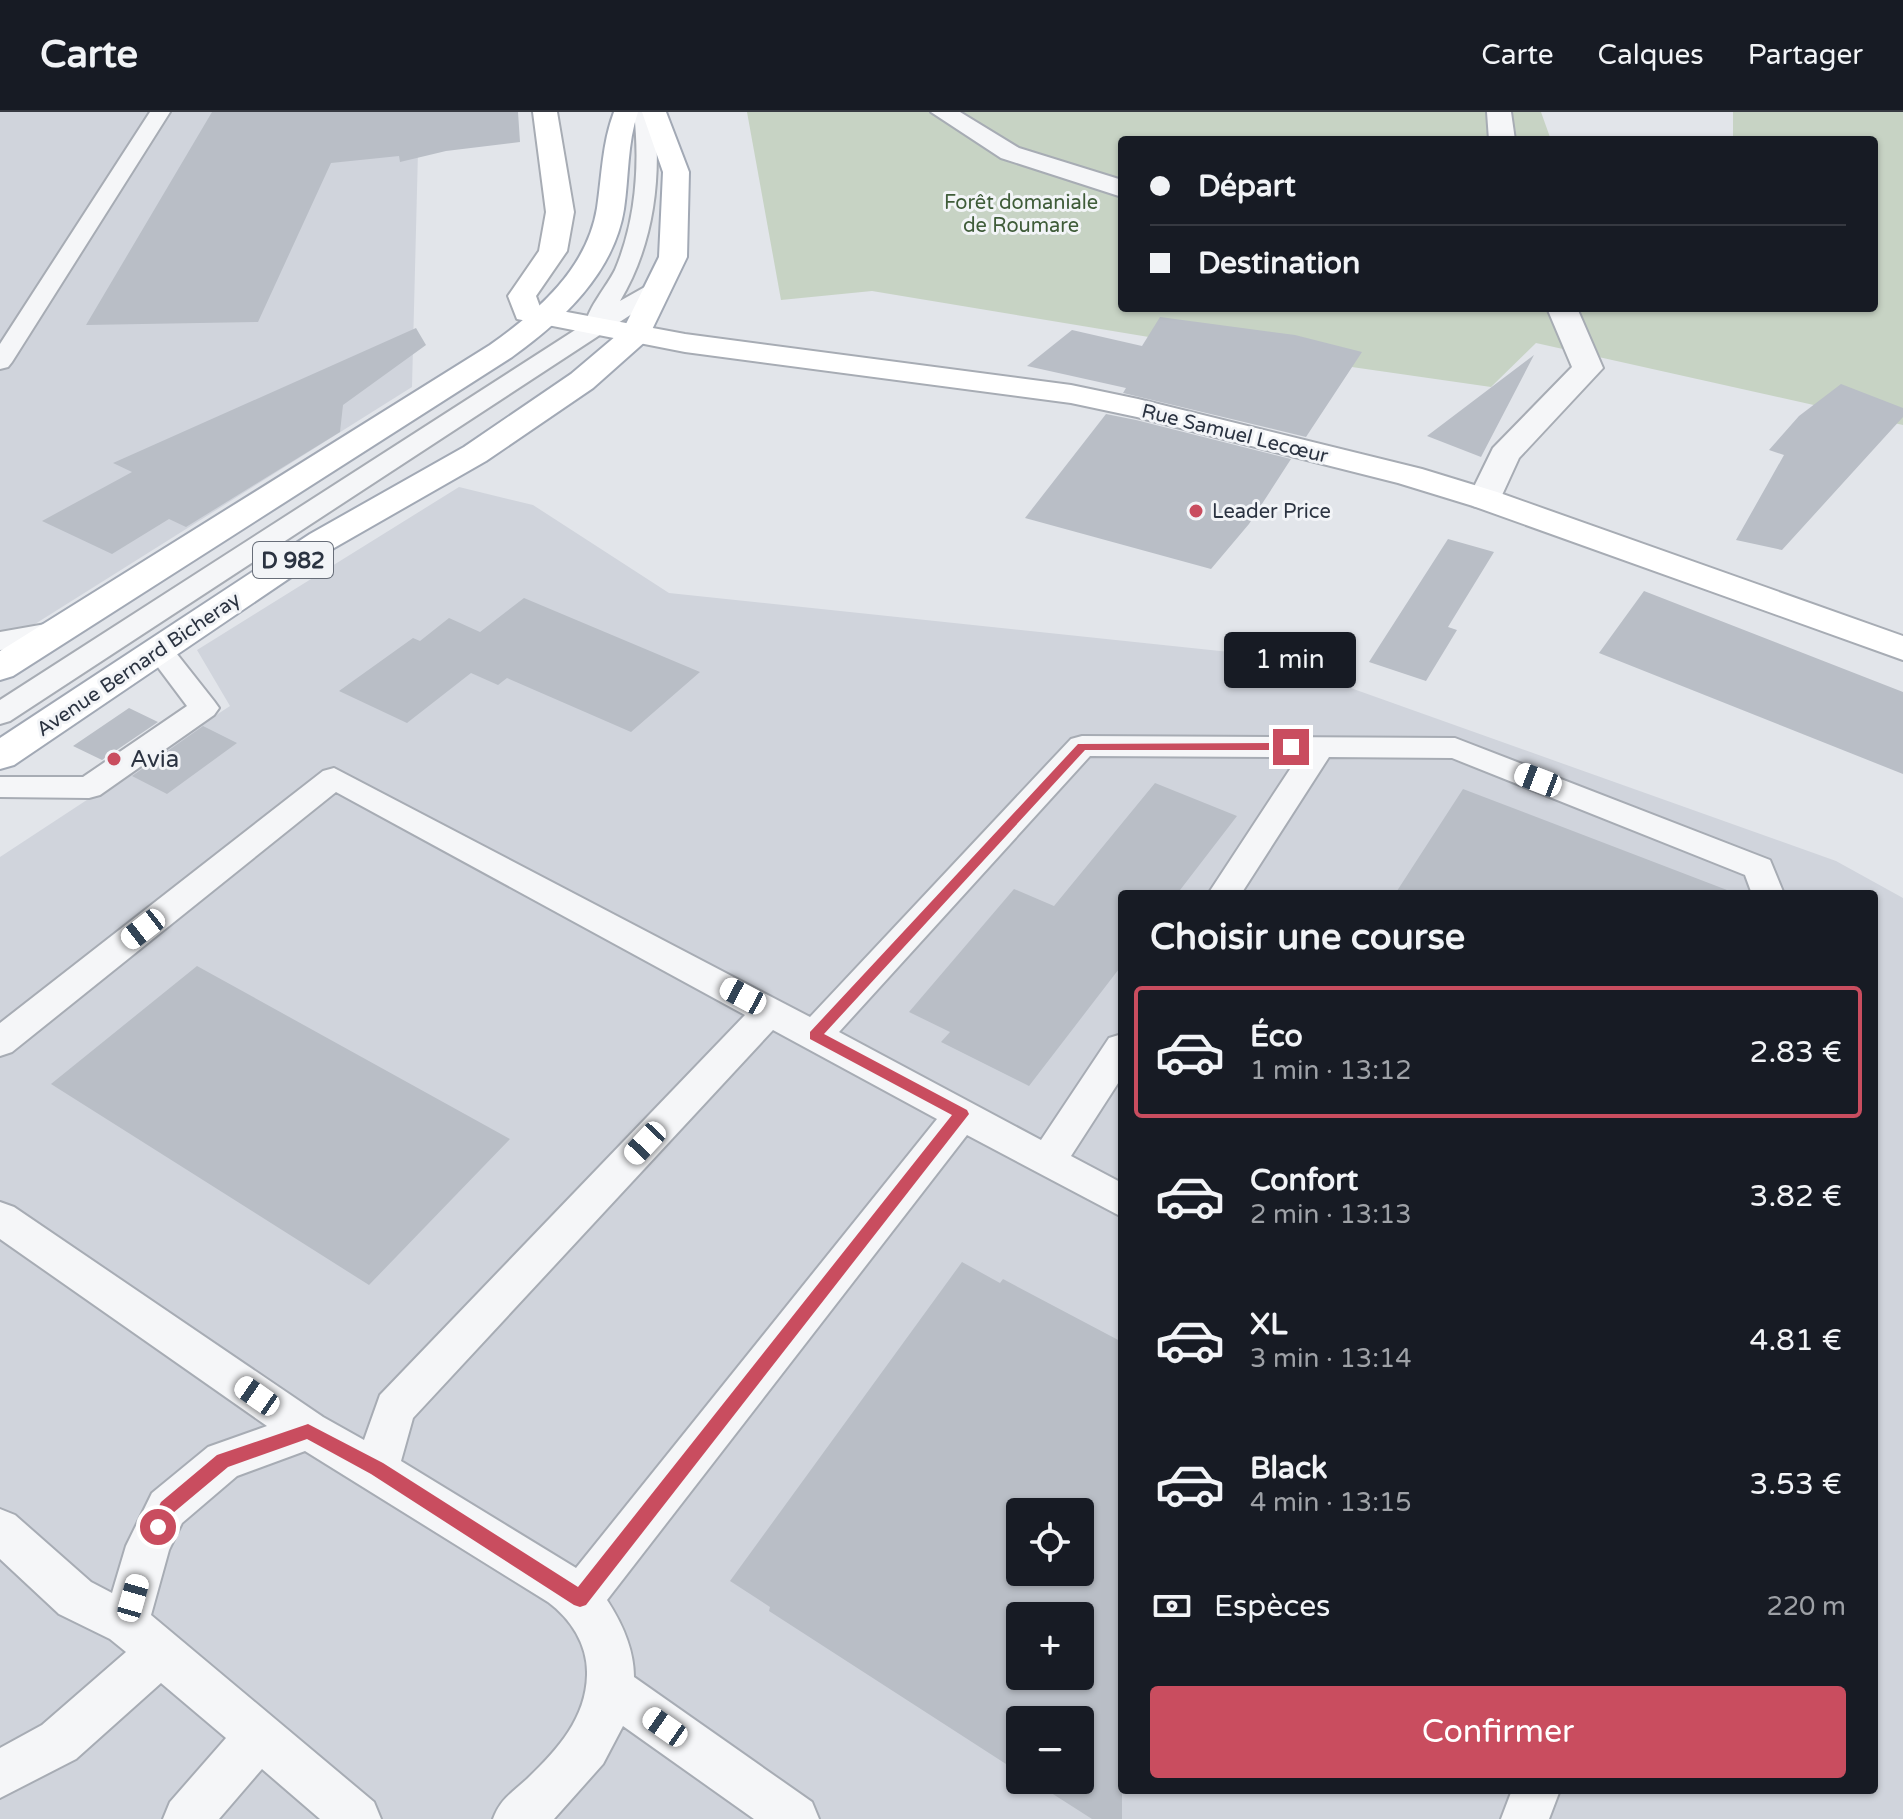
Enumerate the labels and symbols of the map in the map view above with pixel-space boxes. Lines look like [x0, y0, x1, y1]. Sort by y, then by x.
park label: Forêt domaniale de Roumare [944, 191, 1098, 238]
street label: Rue Samuel Lecœur [1139, 399, 1331, 469]
place label: Leader Price [1212, 500, 1331, 524]
marker: Leader Price [1187, 502, 1205, 520]
road number: D 982 [253, 542, 333, 578]
street label: Avenue Bernard Bicheray [32, 588, 245, 742]
callout: 1 min [1225, 631, 1357, 687]
route end [1273, 729, 1309, 765]
place label: Avia [130, 745, 179, 774]
marker: Avia [105, 750, 123, 768]
car [1511, 760, 1565, 800]
car [117, 905, 169, 953]
car [716, 974, 770, 1018]
car [620, 1117, 670, 1169]
car [230, 1372, 284, 1420]
route start [140, 1509, 176, 1545]
car [115, 1572, 151, 1624]
car [638, 1703, 692, 1751]

